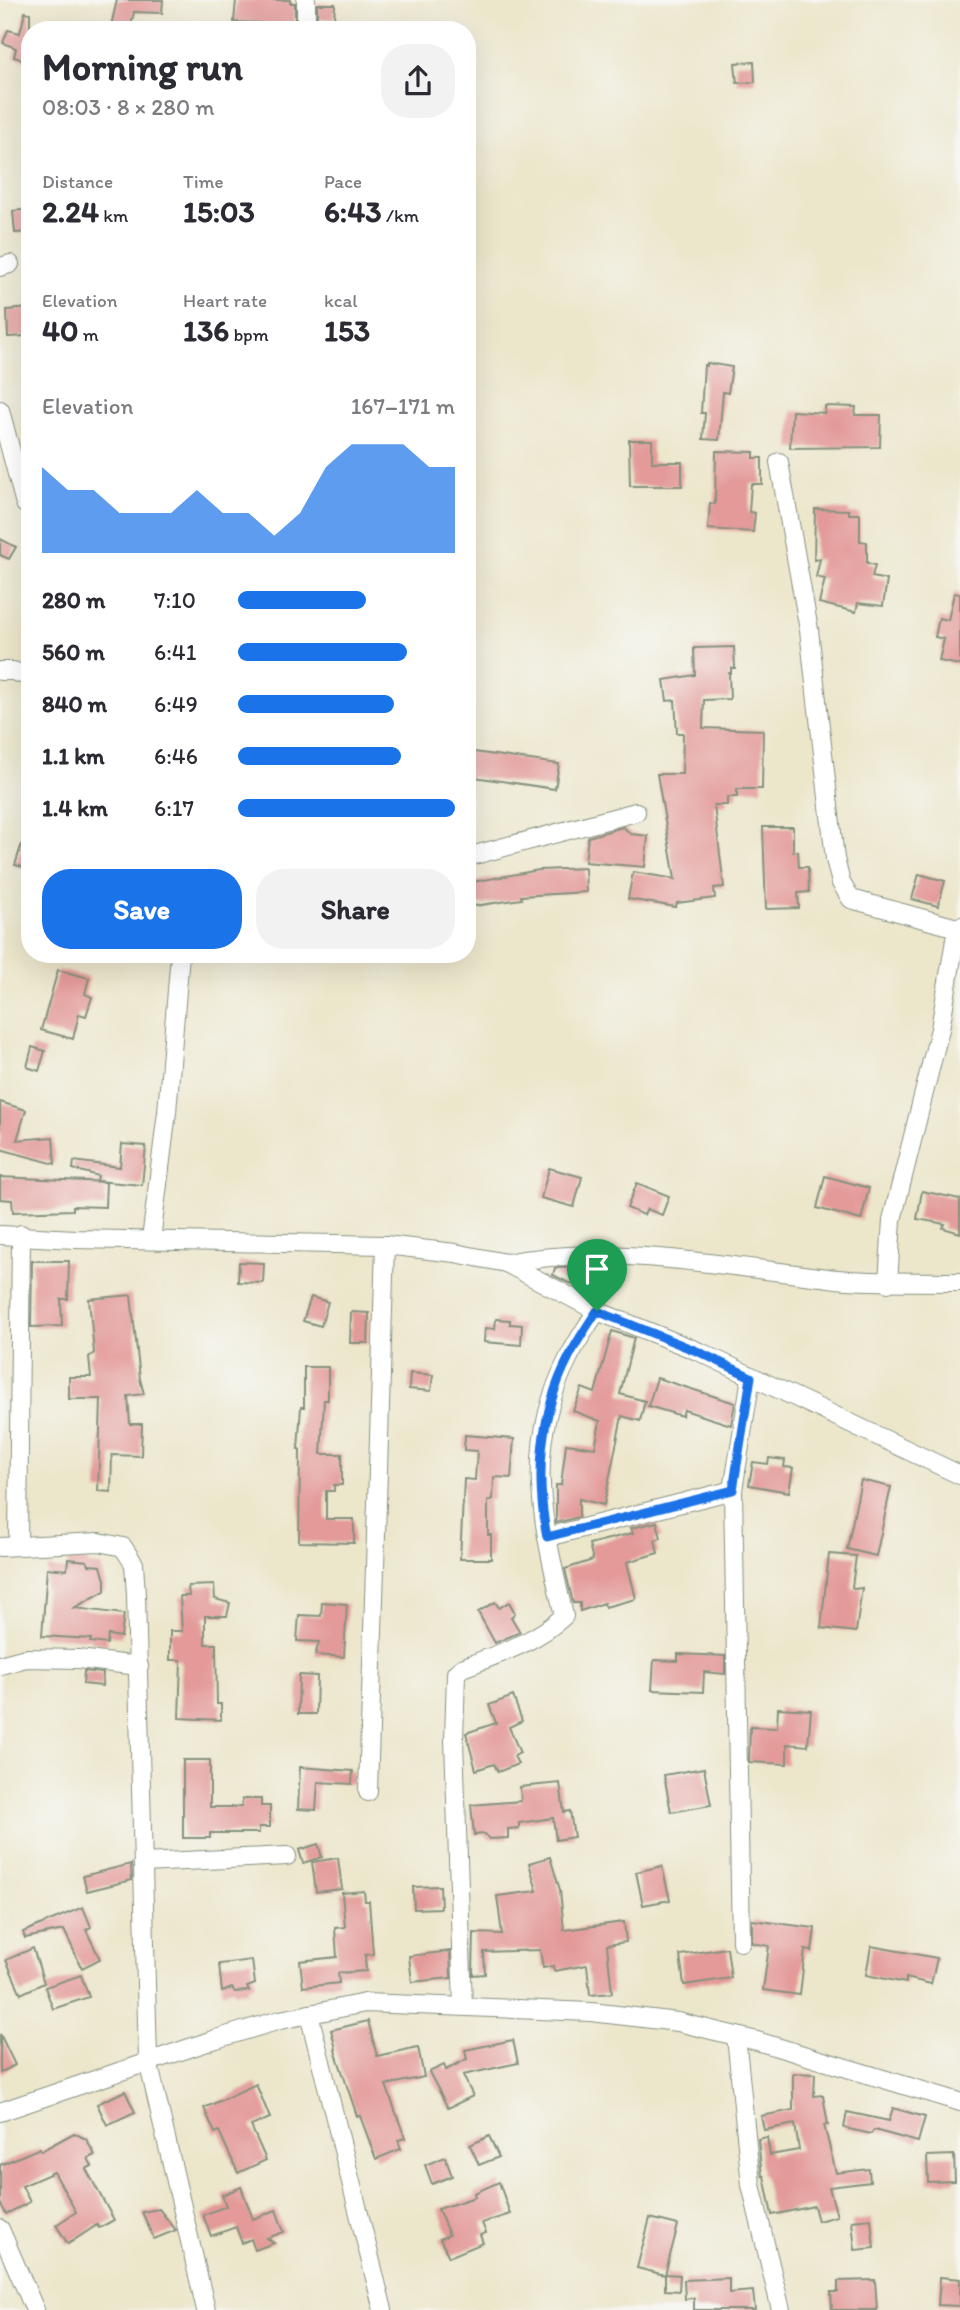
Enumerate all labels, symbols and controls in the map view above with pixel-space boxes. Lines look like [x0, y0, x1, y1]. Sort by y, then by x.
text: Morning run [42, 44, 243, 90]
button: share [381, 44, 455, 118]
text: 08:03 · 8 × 280 m [42, 93, 215, 121]
text: Distance [42, 170, 113, 193]
text: Time [183, 170, 224, 193]
text: Pace [324, 170, 362, 193]
text: 2.24 [42, 193, 99, 230]
text: 15:03 [183, 193, 255, 230]
text: 6:43 [324, 193, 382, 230]
text: km [99, 204, 128, 227]
text: /km [382, 204, 419, 227]
text: Elevation [42, 289, 118, 312]
text: Heart rate [183, 289, 267, 312]
text: kcal [324, 289, 358, 312]
text: 40 [42, 312, 79, 349]
text: 136 [183, 312, 229, 349]
text: 153 [324, 312, 370, 349]
text: m [79, 323, 99, 346]
text: bpm [229, 323, 269, 346]
text: Elevation [42, 392, 133, 420]
text: 167–171 m [351, 392, 455, 420]
text: 280 m [42, 586, 105, 614]
text: 7:10 [154, 586, 196, 614]
text: 560 m [42, 638, 105, 666]
text: 6:41 [154, 638, 196, 666]
text: 840 m [42, 690, 107, 718]
text: 6:49 [154, 690, 198, 718]
text: 1.1 km [42, 742, 105, 770]
text: 6:46 [154, 742, 198, 770]
text: 1.4 km [42, 794, 108, 822]
text: 6:17 [154, 794, 194, 822]
button: Save [42, 869, 242, 949]
button: Share [256, 869, 455, 949]
pin [567, 1239, 627, 1311]
icon: arrive [578, 1250, 616, 1288]

